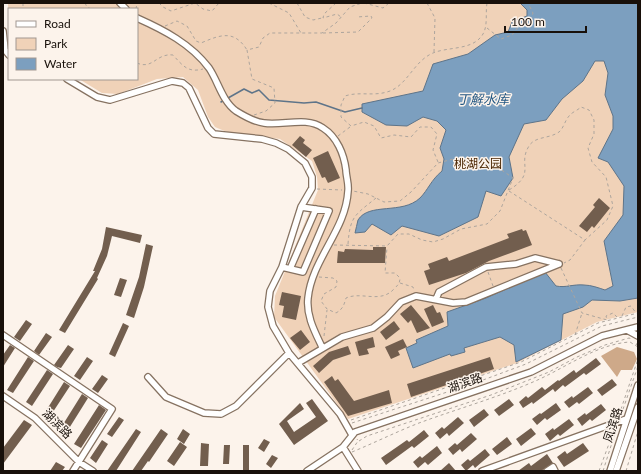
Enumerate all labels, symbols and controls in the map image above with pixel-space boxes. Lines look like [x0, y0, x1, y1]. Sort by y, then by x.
legend [8, 8, 138, 80]
scale bar [505, 8, 586, 34]
text: 100 m [511, 14, 545, 29]
text: Road [44, 16, 71, 31]
text: Park [44, 36, 68, 51]
text: Water [44, 56, 77, 71]
water label: 丁解水库 [457, 91, 511, 107]
park label: 桃湖公园 [454, 156, 502, 171]
street label: 湖滨路 [445, 370, 484, 395]
street label: 凤滨路 [600, 405, 625, 444]
street label: 湖滨路 [39, 406, 75, 442]

